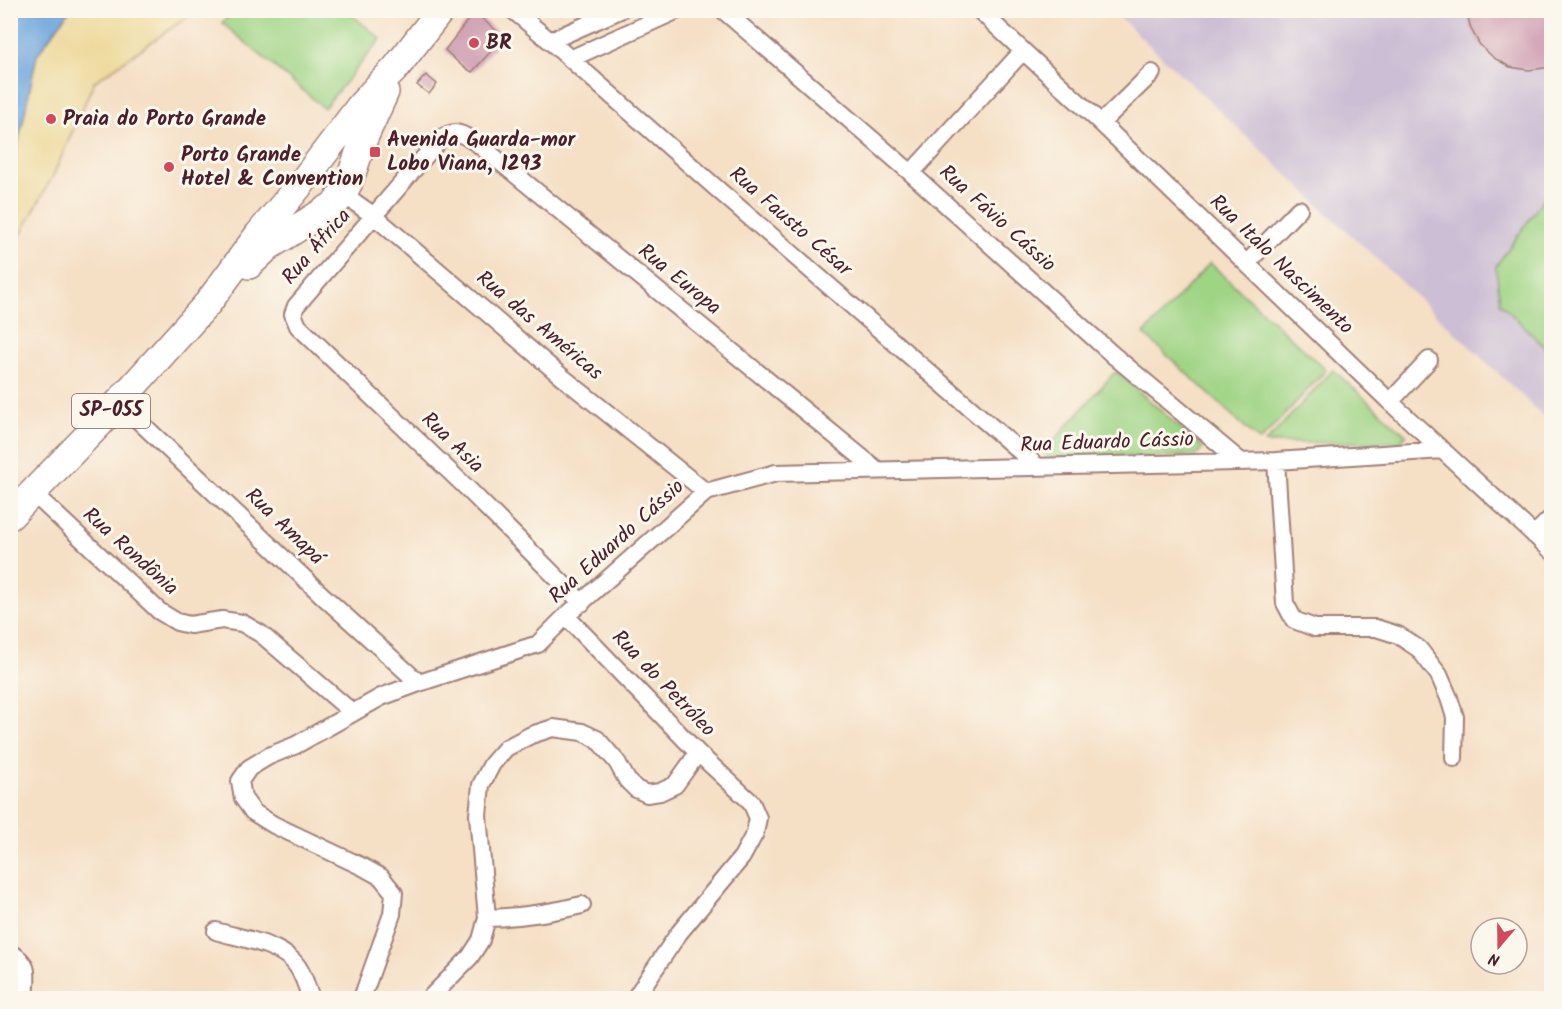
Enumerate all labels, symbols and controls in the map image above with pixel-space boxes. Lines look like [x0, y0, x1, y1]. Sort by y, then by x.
place label: BR [486, 27, 512, 60]
marker: BR [467, 36, 481, 50]
place label: Praia do Porto Grande [63, 103, 266, 136]
marker: Praia do Porto Grande [44, 112, 58, 126]
place label: Avenida Guarda-mor Lobo Viana, 1293 [387, 124, 577, 181]
place label: Porto Grande Hotel & Convention [181, 139, 363, 196]
marker: Avenida Guarda-mor Lobo Viana, 1293 [368, 145, 382, 159]
street label: Rua Fávio Cássio [931, 157, 1063, 281]
street label: Rua Fausto César [721, 159, 860, 286]
marker: Porto Grande Hotel & Convention [162, 160, 176, 174]
street label: Rua Italo Nascimento [1201, 187, 1361, 343]
street label: Rua África [274, 201, 360, 293]
street label: Rua Europa [630, 236, 728, 324]
street label: Rua das Américas [468, 263, 610, 389]
road number: SP-055 [72, 394, 150, 428]
street label: Rua Asia [413, 404, 491, 482]
street label: Rua Eduardo Cássio [1020, 423, 1194, 463]
street label: Rua Eduardo Cássio [541, 472, 693, 612]
street label: Rua Amapá [237, 480, 333, 575]
street label: Rua Rondônia [75, 500, 185, 604]
street label: Rua do Petróleo [603, 623, 723, 745]
north arrow [1469, 916, 1529, 976]
text: N [1485, 945, 1503, 972]

